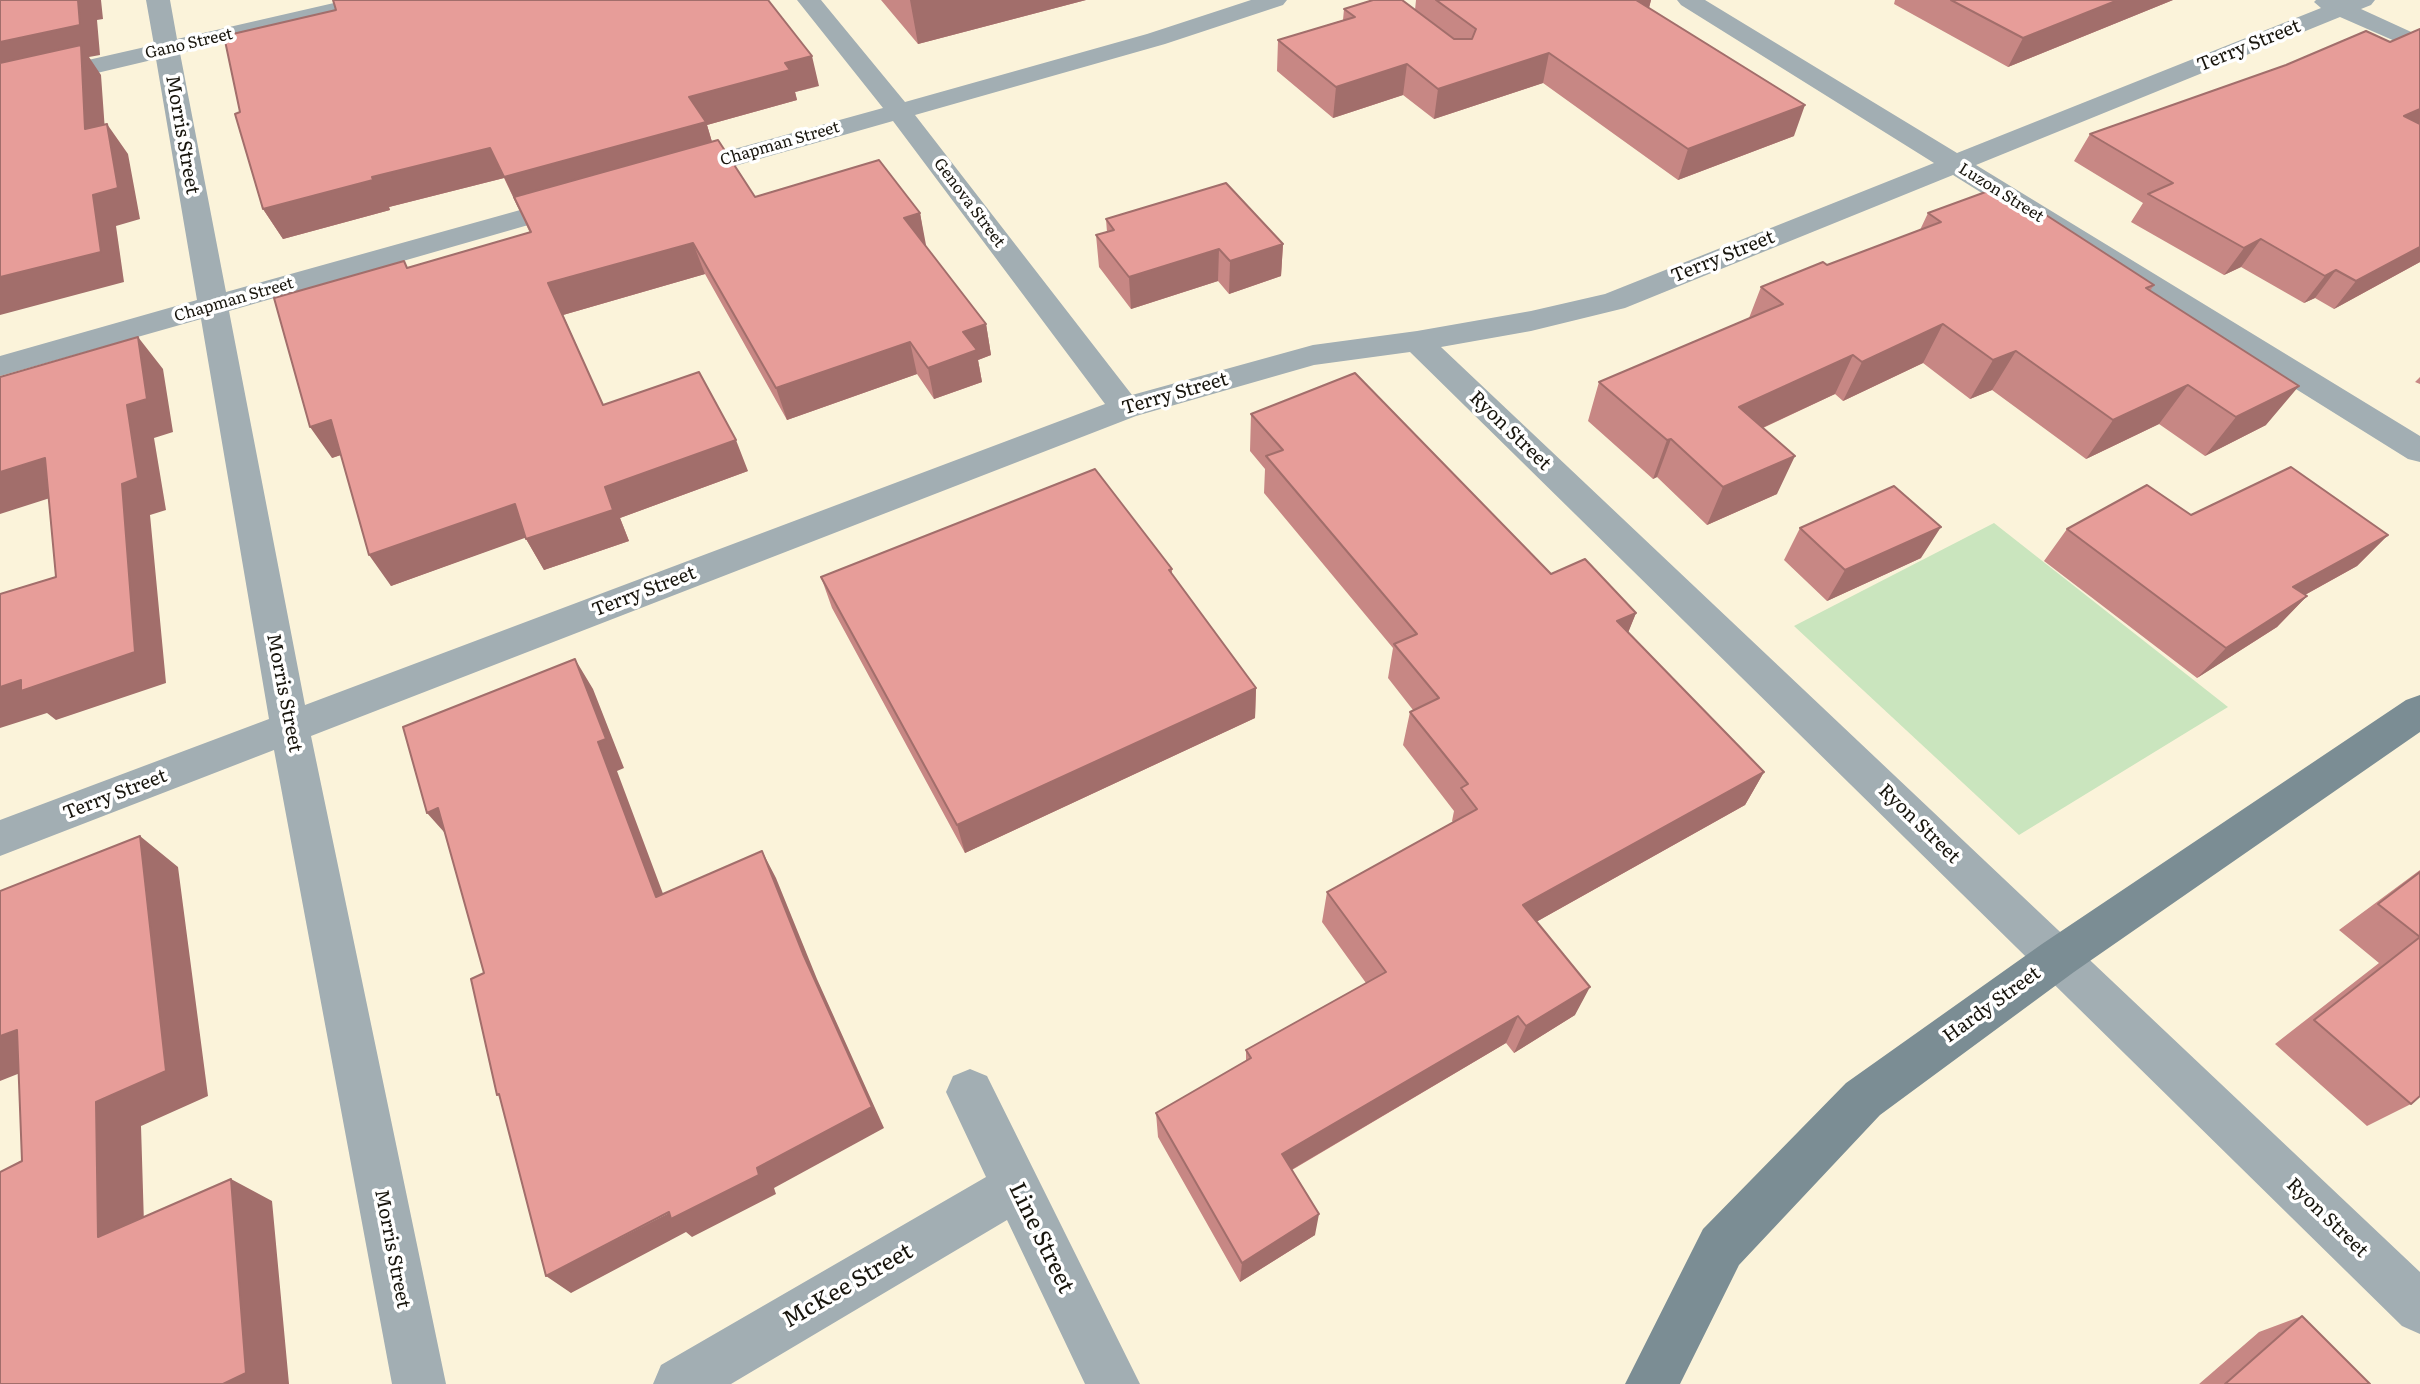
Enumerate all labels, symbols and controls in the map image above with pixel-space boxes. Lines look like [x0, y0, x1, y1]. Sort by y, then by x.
street label: Terry Street [2194, 15, 2304, 77]
street label: Gano Street [143, 25, 235, 63]
street label: Morris Street [160, 74, 204, 196]
street label: Chapman Street [718, 118, 842, 170]
street label: Genova Street [929, 155, 1009, 251]
street label: Luzon Street [1955, 159, 2047, 227]
street label: Terry Street [1668, 226, 1778, 288]
street label: Chapman Street [172, 274, 296, 326]
street label: Terry Street [1119, 368, 1231, 420]
street label: Ryon Street [1464, 387, 1556, 475]
street label: Terry Street [589, 562, 699, 622]
street label: Morris Street [261, 632, 307, 754]
street label: Terry Street [60, 765, 170, 825]
street label: Ryon Street [1873, 780, 1965, 868]
street label: Hardy Street [1939, 962, 2045, 1048]
street label: Ryon Street [2281, 1174, 2373, 1262]
street label: Line Street [1002, 1178, 1080, 1298]
street label: Morris Street [369, 1188, 415, 1310]
street label: McKee Street [778, 1238, 918, 1334]

